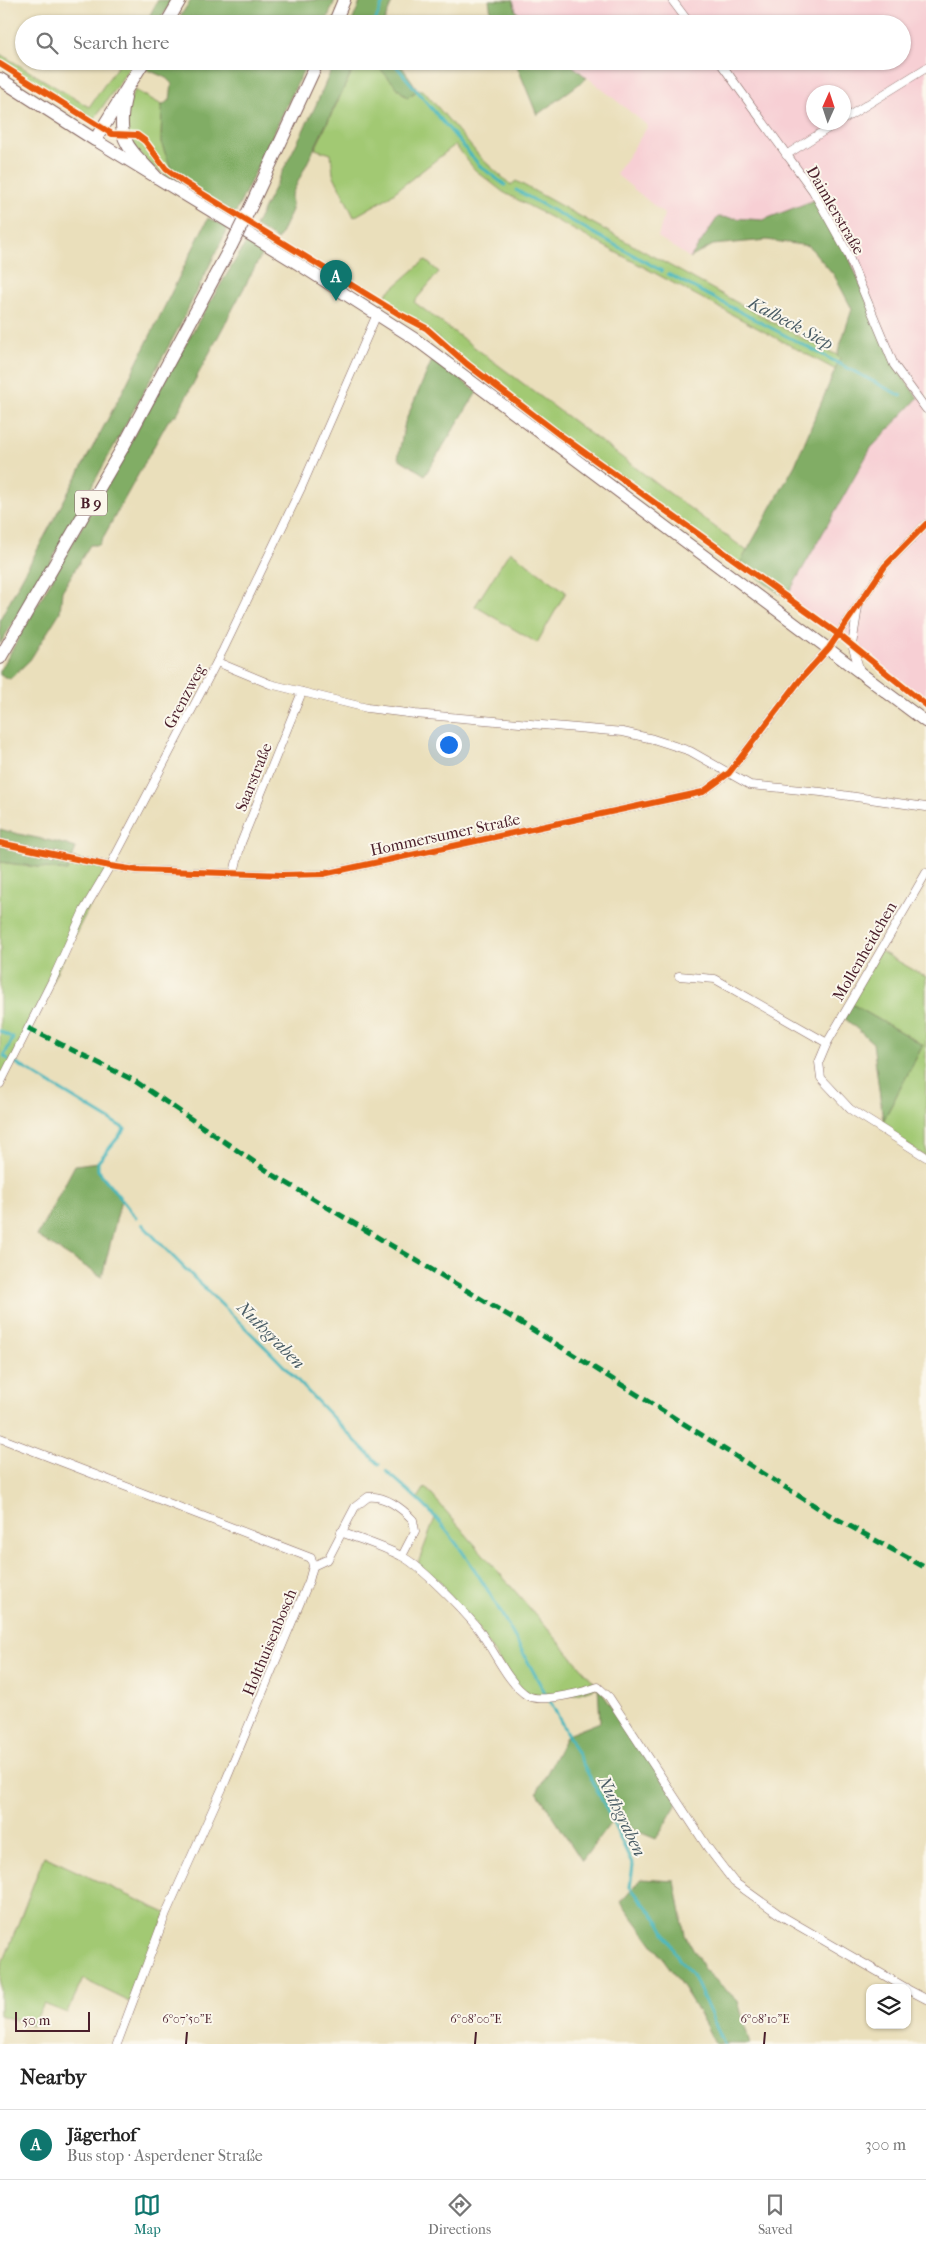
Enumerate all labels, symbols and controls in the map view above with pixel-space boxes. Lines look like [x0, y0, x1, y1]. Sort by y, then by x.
search box [15, 15, 911, 70]
icon: search [33, 29, 61, 57]
text: Search here [73, 32, 169, 54]
north arrow [806, 85, 851, 130]
street label: Daimlerstraße [803, 163, 869, 258]
pin: A [320, 260, 352, 301]
water label: Kalbeck Siep [743, 291, 837, 355]
road number: B 9 [75, 490, 107, 516]
street label: Grenzweg [160, 660, 210, 732]
your location [436, 732, 462, 758]
street label: Saarstraße [231, 740, 276, 814]
street label: Hommersumer Straße [368, 809, 522, 860]
street label: Mollenheidchen [828, 898, 901, 1004]
water label: Nuthgraben [232, 1296, 309, 1374]
street label: Holthuisenbosch [238, 1586, 301, 1699]
water label: Nuthgraben [593, 1772, 650, 1860]
map controls [866, 1984, 911, 2029]
button: layers [866, 1984, 911, 2029]
scale bar [15, 2009, 90, 2032]
text: 50 m [22, 2012, 50, 2029]
text: 6°07'50"E [162, 2012, 212, 2026]
text: 6°08'00"E [450, 2012, 502, 2026]
text: 6°08'10"E [741, 2012, 789, 2026]
text: Nearby [20, 2065, 86, 2089]
text: Jägerhof [67, 2124, 137, 2146]
text: A [31, 2135, 41, 2154]
text: 300 m [865, 2135, 906, 2154]
text: Bus stop · Asperdener Straße [67, 2146, 263, 2165]
tab: Map [133, 2191, 161, 2238]
tab: Directions [428, 2191, 491, 2238]
tab: Saved [758, 2191, 793, 2238]

